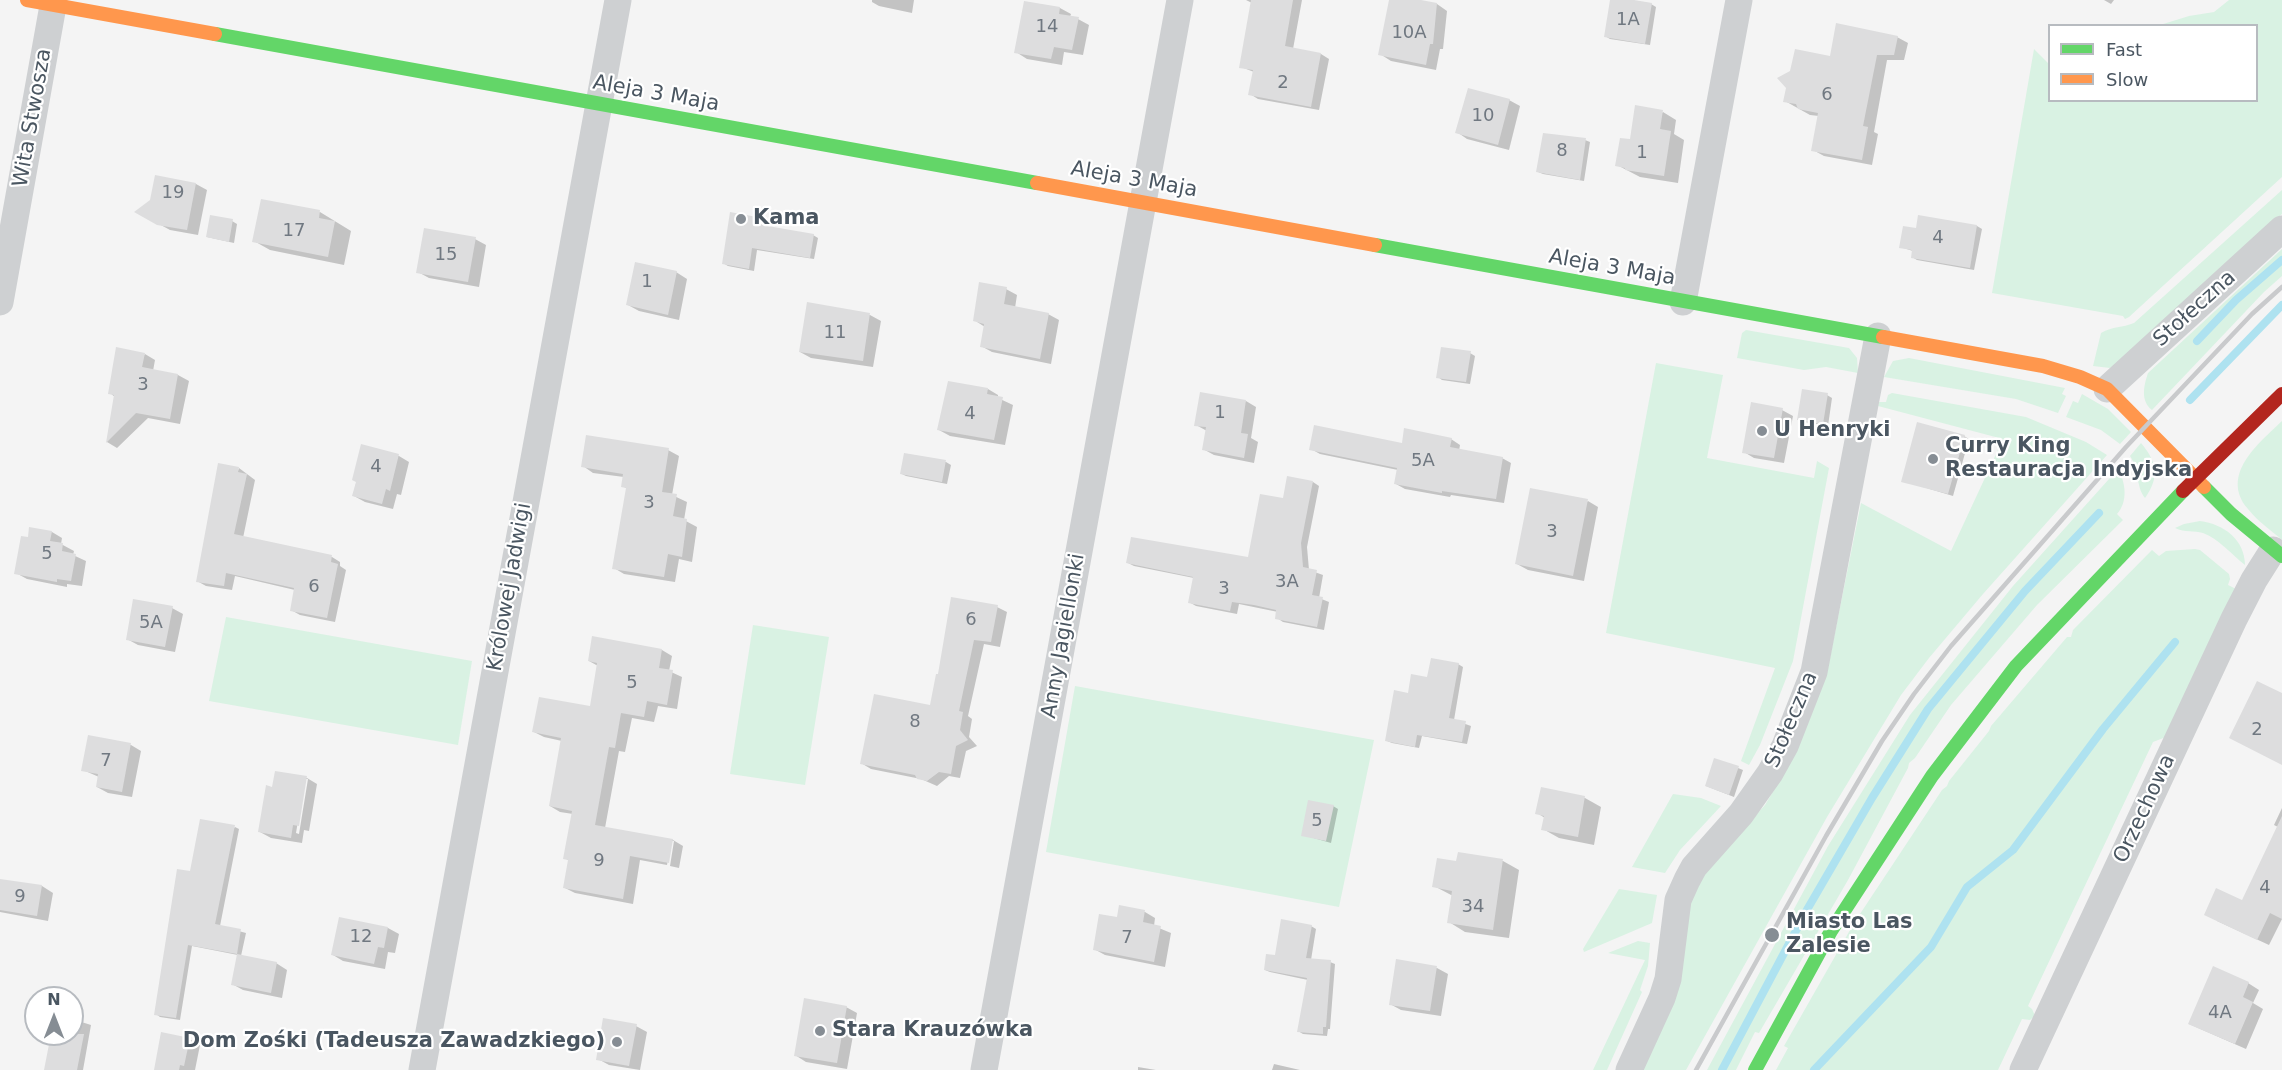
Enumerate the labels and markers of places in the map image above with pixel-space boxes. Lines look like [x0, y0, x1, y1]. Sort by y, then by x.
place label: Kama [753, 206, 819, 232]
marker: Kama [734, 212, 748, 226]
place label: U Henryki [1774, 418, 1890, 444]
marker: U Henryki [1755, 424, 1769, 438]
place label: Curry King Restauracja Indyjska [1945, 434, 2192, 484]
marker: Curry King Restauracja Indyjska [1926, 452, 1940, 466]
place label: Miasto Las Zalesie [1786, 910, 1913, 960]
marker: Miasto Las Zalesie [1763, 926, 1781, 944]
place label: Stara Krauzówka [832, 1018, 1033, 1044]
marker: Stara Krauzówka [813, 1024, 827, 1038]
place label: Dom Zośki (Tadeusza Zawadzkiego) [183, 1029, 605, 1055]
marker: Dom Zośki (Tadeusza Zawadzkiego) [610, 1035, 624, 1049]

